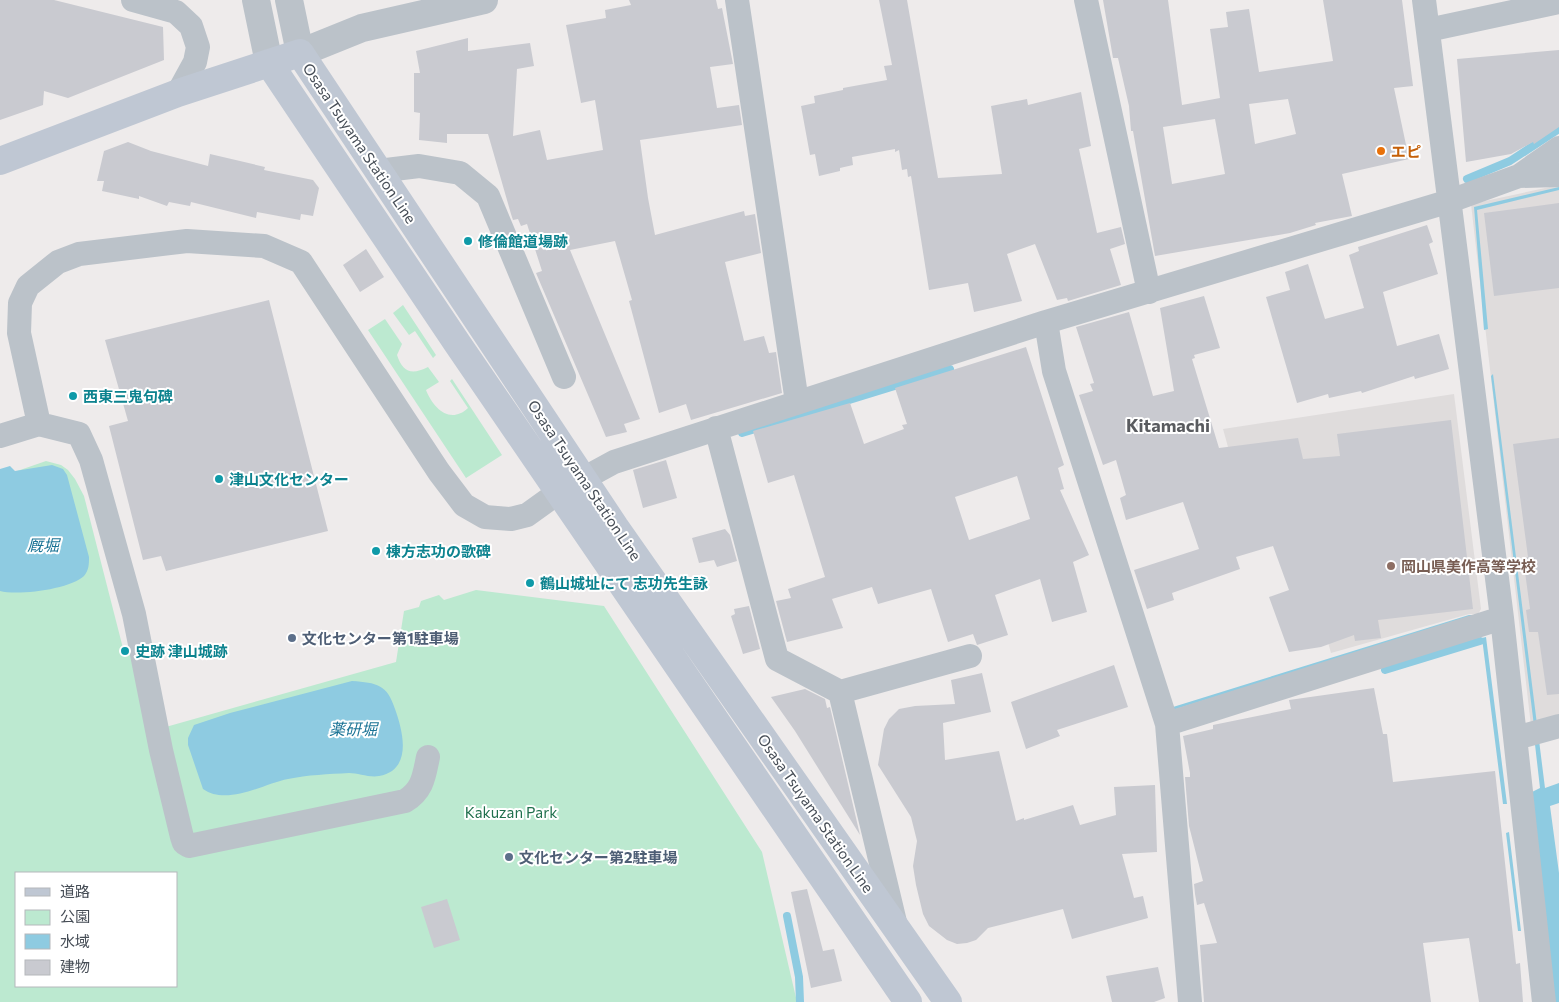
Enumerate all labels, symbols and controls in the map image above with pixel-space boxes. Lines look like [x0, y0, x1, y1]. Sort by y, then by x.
street label: Osasa Tsuyama Station Line [300, 59, 420, 227]
place label: エピ [1391, 142, 1421, 160]
marker: エピ [1375, 145, 1387, 157]
place label: 修倫館道場跡 [478, 232, 568, 250]
marker: 修倫館道場跡 [462, 235, 474, 247]
place label: 西東三鬼句碑 [83, 387, 173, 405]
marker: 西東三鬼句碑 [67, 390, 79, 402]
street label: Osasa Tsuyama Station Line [525, 396, 645, 564]
district label: Kitamachi [1126, 414, 1210, 436]
place label: 津山文化センター [229, 470, 349, 488]
marker: 津山文化センター [213, 473, 225, 485]
water label: 厩堀 [27, 535, 62, 554]
place label: 棟方志功の歌碑 [386, 542, 491, 560]
marker: 棟方志功の歌碑 [370, 545, 382, 557]
place label: 岡山県美作高等学校 [1401, 557, 1536, 575]
marker: 岡山県美作高等学校 [1385, 560, 1397, 572]
place label: 鶴山城址にて 志功先生詠 [540, 574, 709, 592]
marker: 鶴山城址にて 志功先生詠 [524, 577, 536, 589]
place label: 文化センター第1駐車場 [302, 629, 459, 647]
marker: 文化センター第1駐車場 [286, 632, 298, 644]
place label: 史跡 津山城跡 [135, 642, 228, 660]
marker: 史跡 津山城跡 [119, 645, 131, 657]
water label: 薬研堀 [329, 719, 380, 738]
street label: Osasa Tsuyama Station Line [754, 730, 878, 896]
park label: Kakuzan Park [465, 803, 557, 821]
place label: 文化センター第2駐車場 [519, 848, 678, 866]
marker: 文化センター第2駐車場 [503, 851, 515, 863]
legend [15, 872, 178, 987]
text: 道路 [60, 882, 90, 900]
text: 公園 [60, 907, 90, 925]
text: 水域 [60, 932, 90, 950]
text: 建物 [60, 957, 90, 975]

